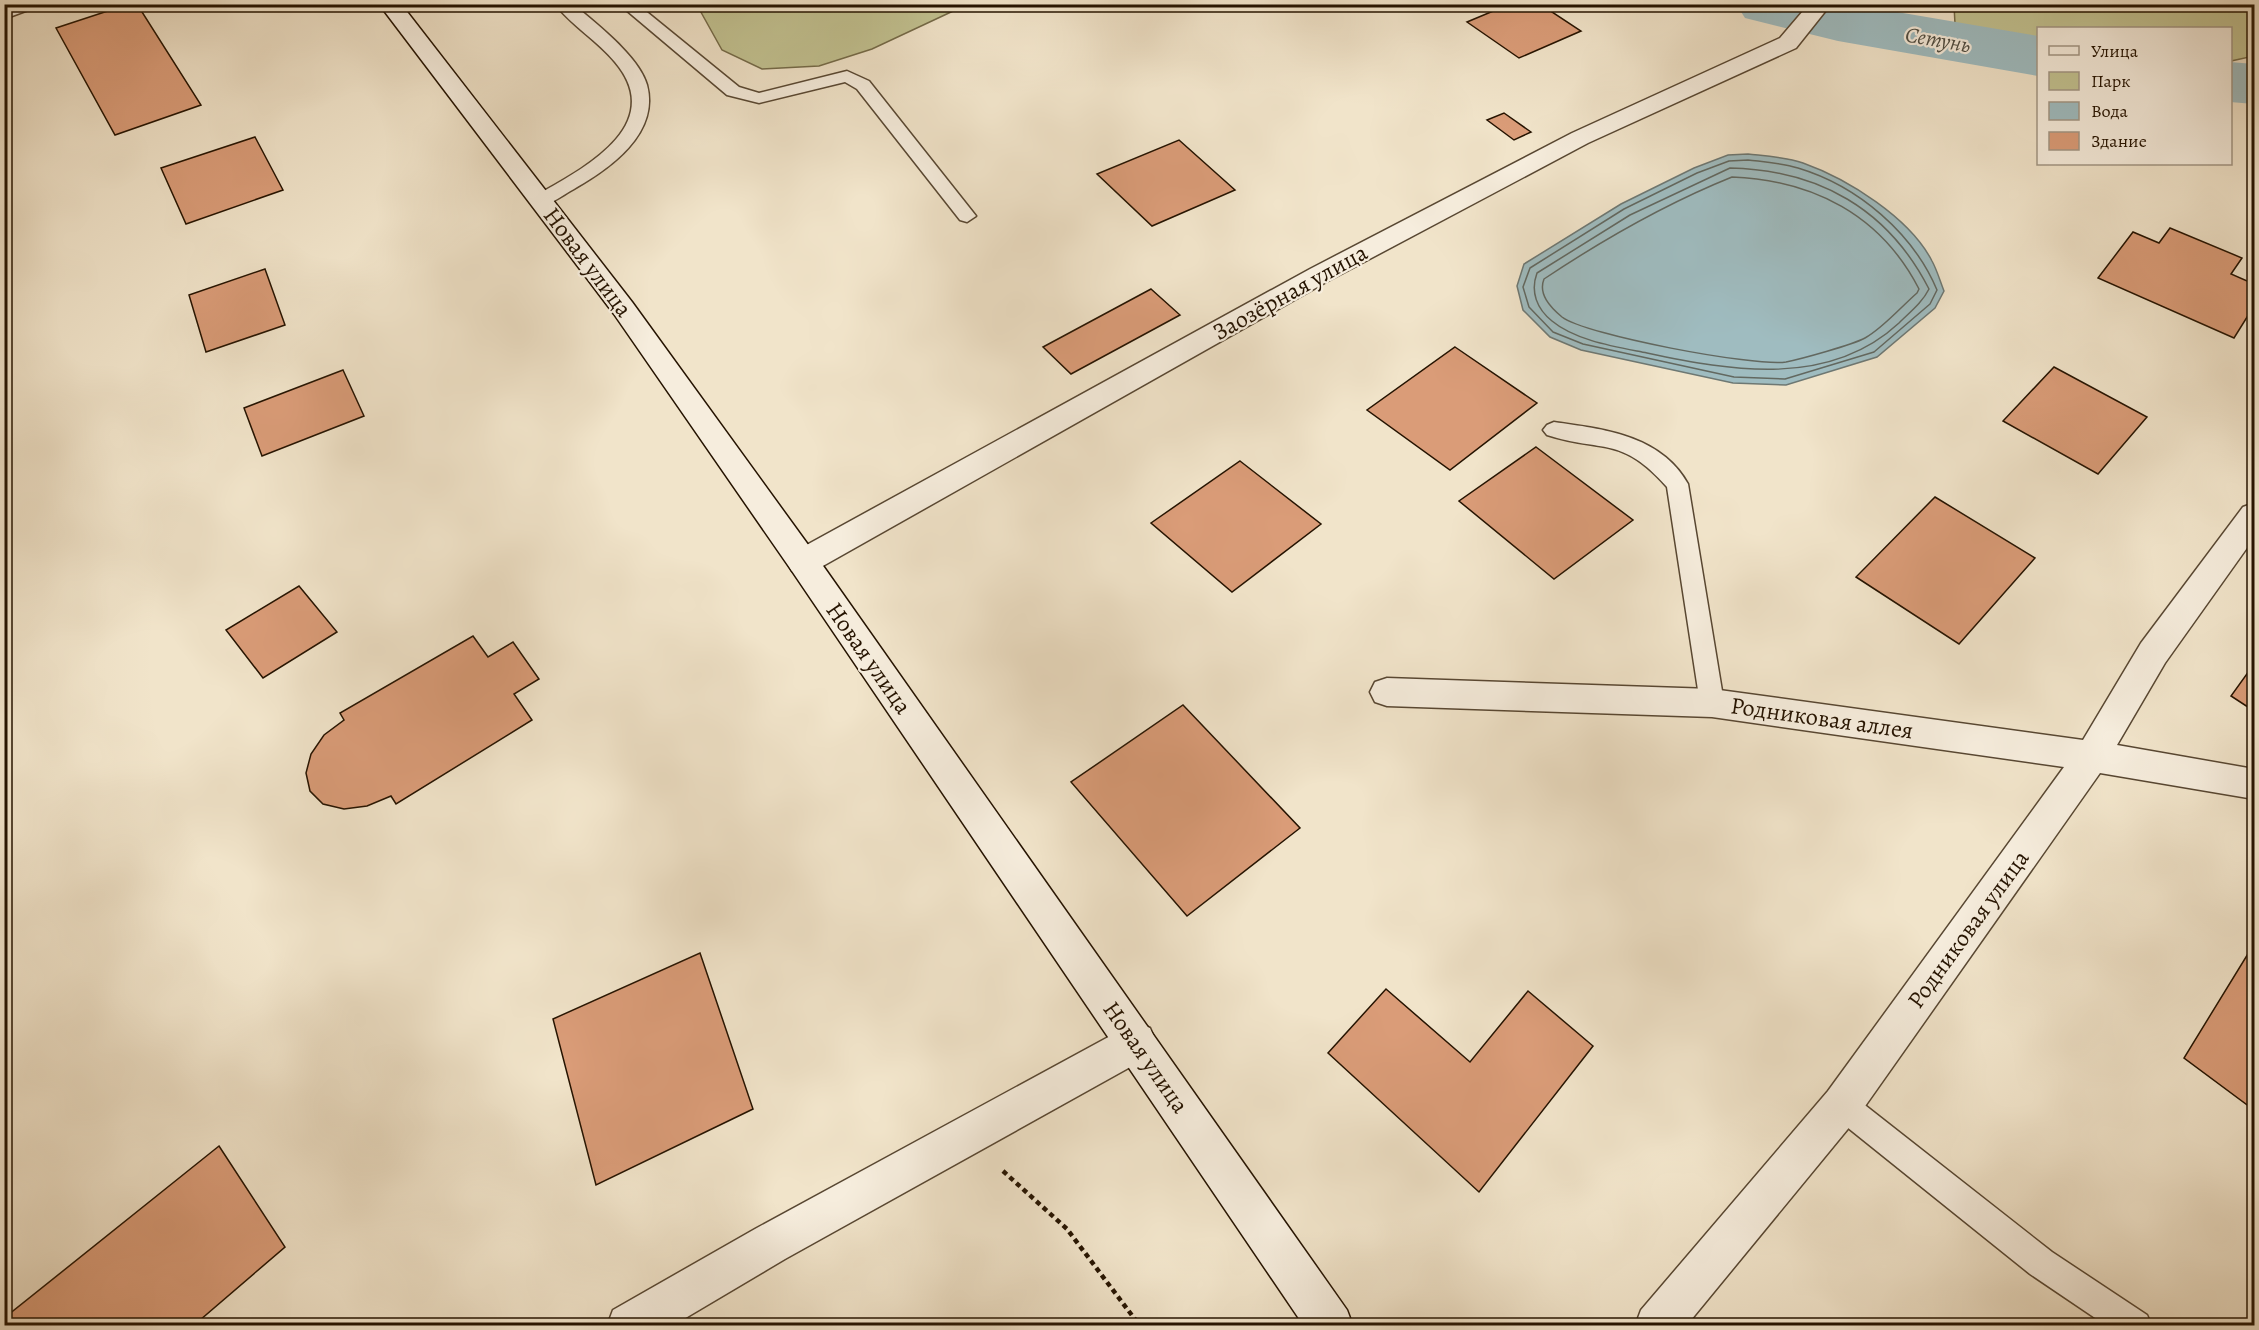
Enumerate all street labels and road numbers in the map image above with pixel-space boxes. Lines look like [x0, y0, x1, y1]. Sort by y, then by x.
street label: Новая улица [536, 201, 640, 323]
street label: Заозёрная улица [1207, 236, 1373, 348]
street label: Новая улица [819, 596, 919, 720]
street label: Родниковая аллея [1729, 689, 1915, 747]
street label: Родниковая улица [1900, 843, 2036, 1015]
street label: Новая улица [1096, 995, 1196, 1119]

